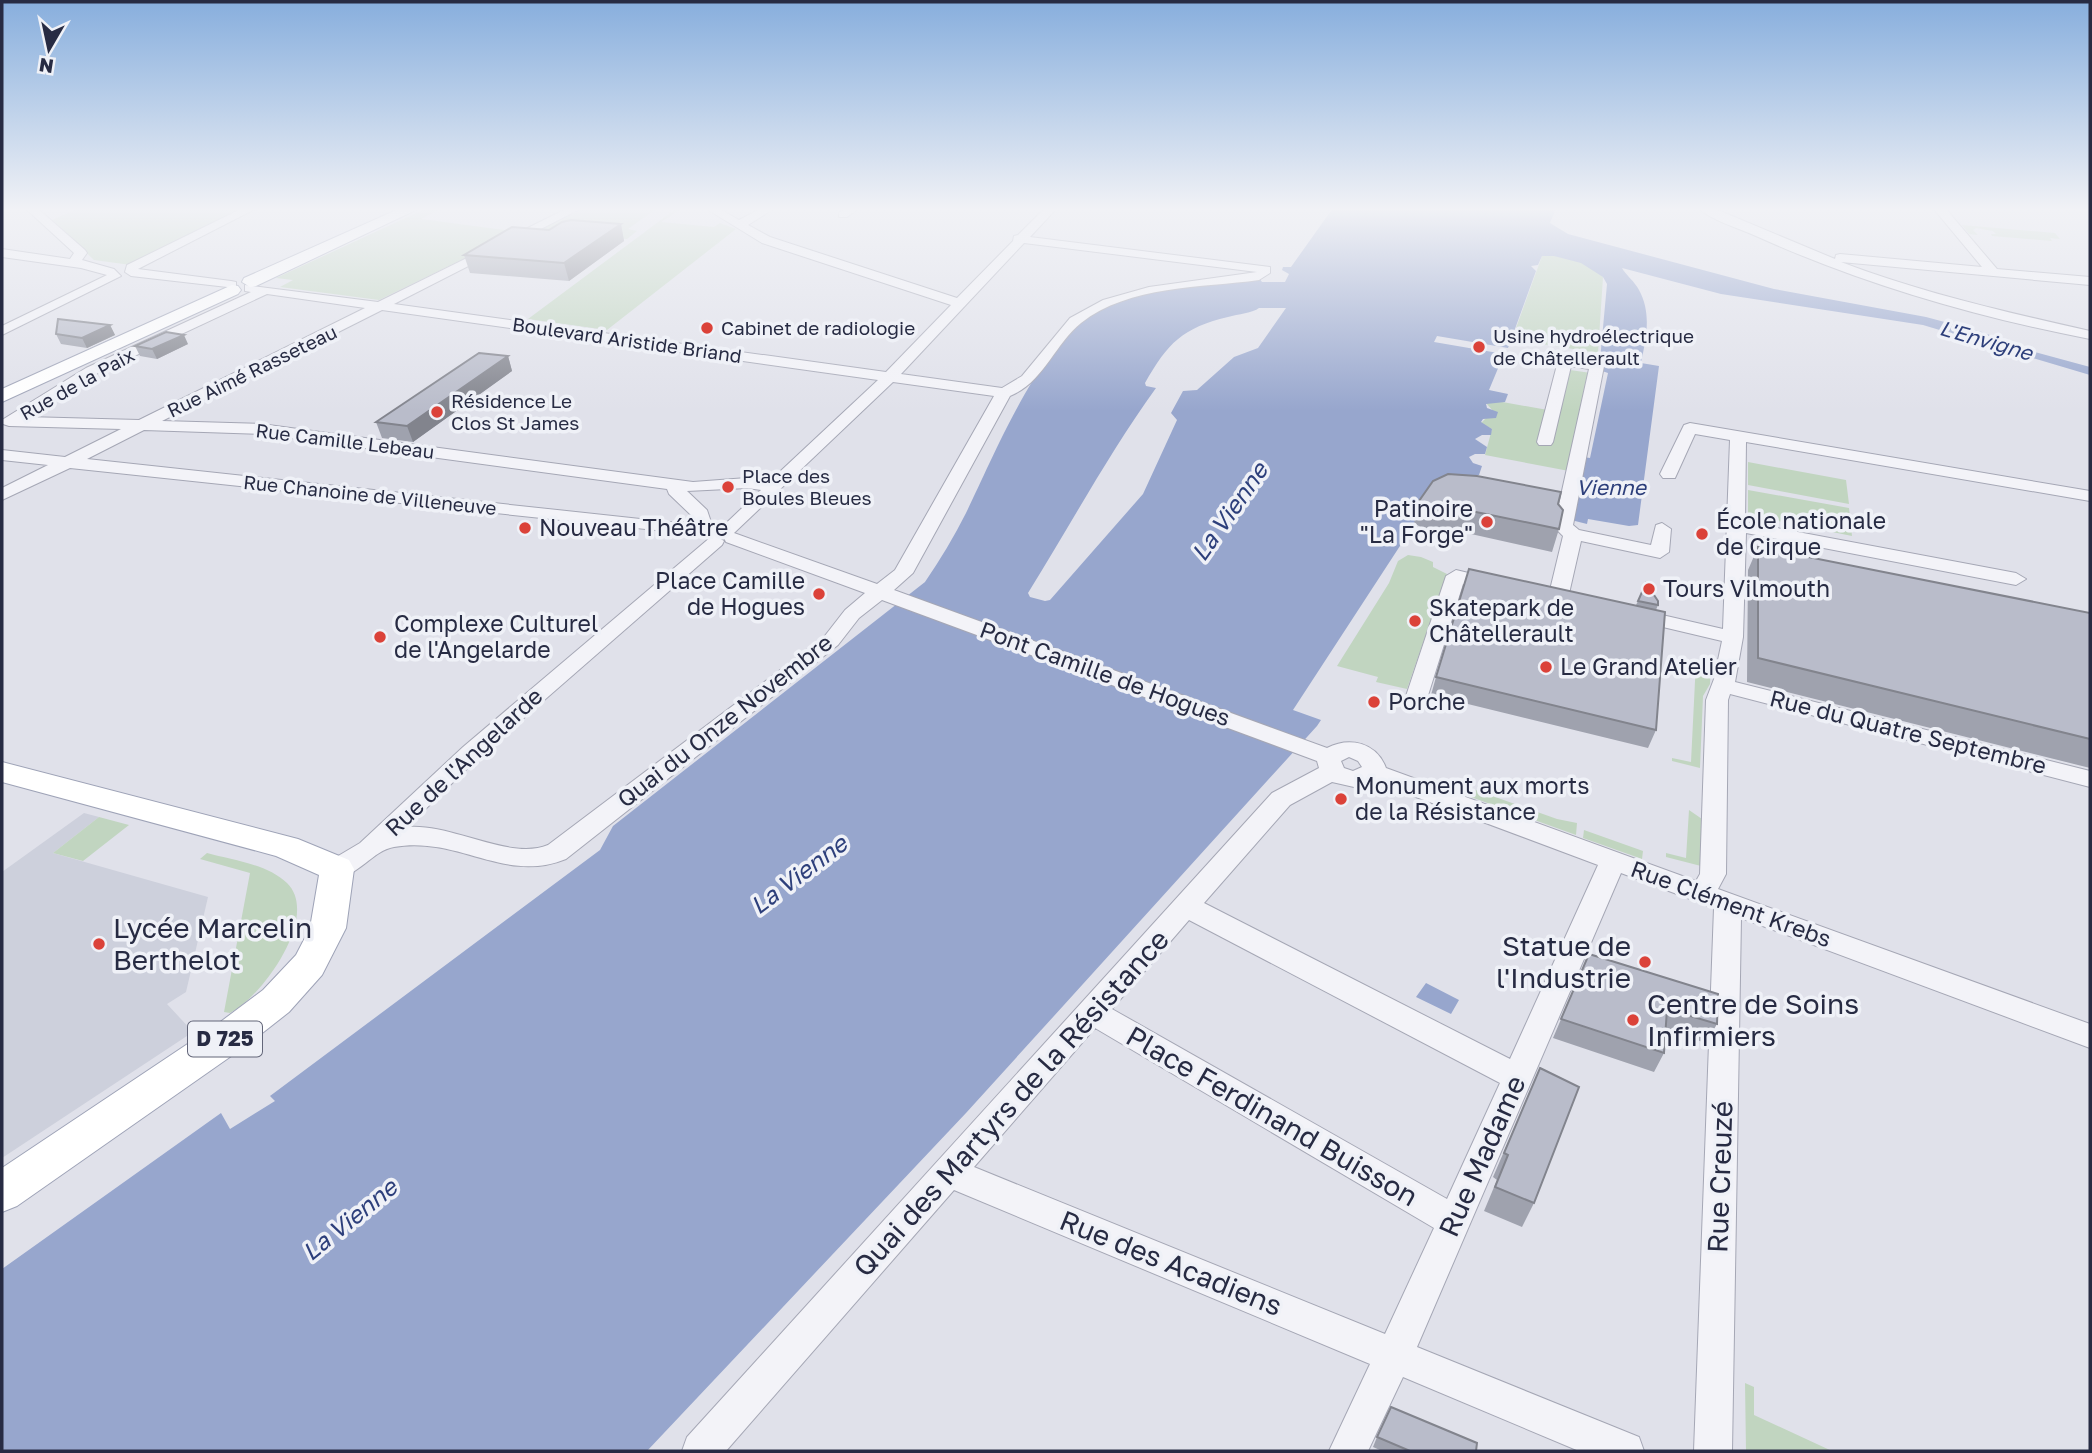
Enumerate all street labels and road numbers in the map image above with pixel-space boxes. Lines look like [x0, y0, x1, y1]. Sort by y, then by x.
street label: Boulevard Aristide Briand [511, 312, 743, 367]
street label: Rue Aimé Rasseteau [163, 320, 340, 422]
street label: Rue de la Paix [15, 343, 138, 424]
street label: Rue Camille Lebeau [254, 418, 436, 463]
street label: Rue Chanoine de Villeneuve [242, 470, 498, 519]
street label: Pont Camille de Hogues [976, 615, 1234, 731]
street label: Quai du Onze Novembre [611, 628, 837, 813]
street label: Rue de l'Angelarde [379, 681, 548, 841]
street label: Rue du Quatre Septembre [1767, 683, 2049, 779]
street label: Rue Clément Krebs [1627, 854, 1835, 952]
street label: Quai des Martyrs de la Résistance [846, 923, 1175, 1283]
street label: Place Ferdinand Buisson [1121, 1019, 1424, 1213]
road number: D 725 [188, 1021, 262, 1056]
street label: Rue Madame [1431, 1070, 1532, 1241]
street label: Rue Creuzé [1700, 1100, 1739, 1254]
street label: Rue des Acadiens [1055, 1203, 1287, 1322]

